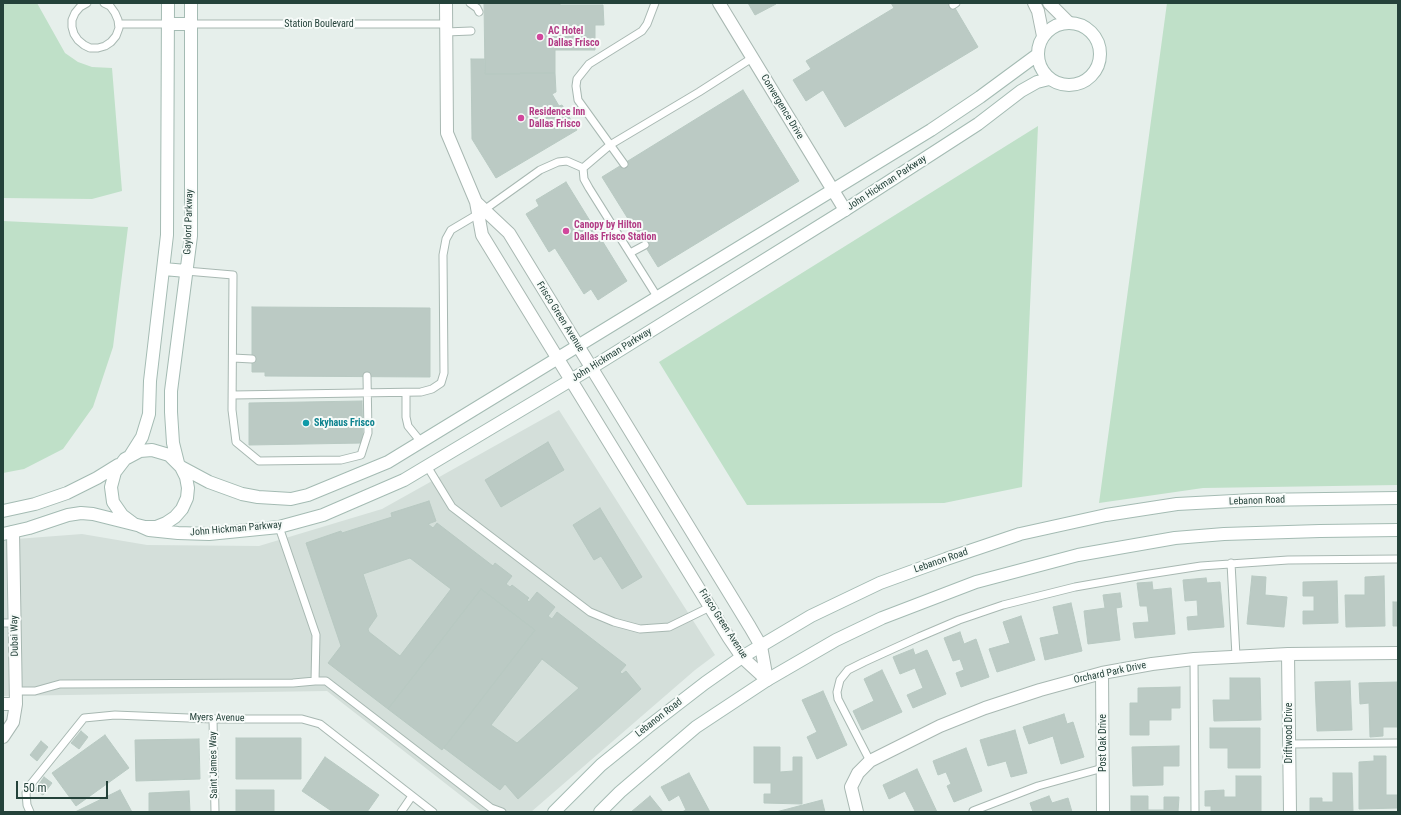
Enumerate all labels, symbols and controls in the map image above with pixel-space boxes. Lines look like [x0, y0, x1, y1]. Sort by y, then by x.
street label: Station Boulevard [284, 18, 354, 30]
place label: AC Hotel Dallas Frisco [548, 25, 600, 48]
marker: AC Hotel Dallas Frisco [535, 32, 545, 42]
street label: Convergence Drive [758, 72, 806, 142]
place label: Residence Inn Dallas Frisco [529, 106, 585, 130]
marker: Residence Inn Dallas Frisco [516, 113, 526, 123]
street label: John Hickman Parkway [845, 153, 929, 213]
street label: Gaylord Parkway [182, 189, 196, 255]
place label: Canopy by Hilton Dallas Frisco Station [574, 219, 656, 242]
marker: Canopy by Hilton Dallas Frisco Station [561, 226, 571, 236]
street label: Frisco Green Avenue [534, 280, 586, 354]
street label: John Hickman Parkway [570, 326, 654, 384]
place label: Skyhaus Frisco [314, 417, 375, 429]
marker: Skyhaus Frisco [301, 418, 311, 428]
street label: Lebanon Road [1229, 494, 1285, 508]
street label: John Hickman Parkway [190, 519, 282, 539]
street label: Lebanon Road [912, 546, 970, 576]
street label: Frisco Green Avenue [696, 587, 750, 661]
street label: Dubai Way [9, 615, 21, 657]
street label: Orchard Park Drive [1073, 659, 1147, 687]
street label: Lebanon Road [633, 696, 685, 740]
street label: Driftwood Drive [1283, 703, 1295, 763]
street label: Myers Avenue [189, 712, 245, 724]
street label: Post Oak Drive [1097, 714, 1109, 772]
street label: Saint James Way [207, 731, 221, 799]
scale bar [18, 773, 110, 799]
text: 50 m [23, 781, 47, 795]

